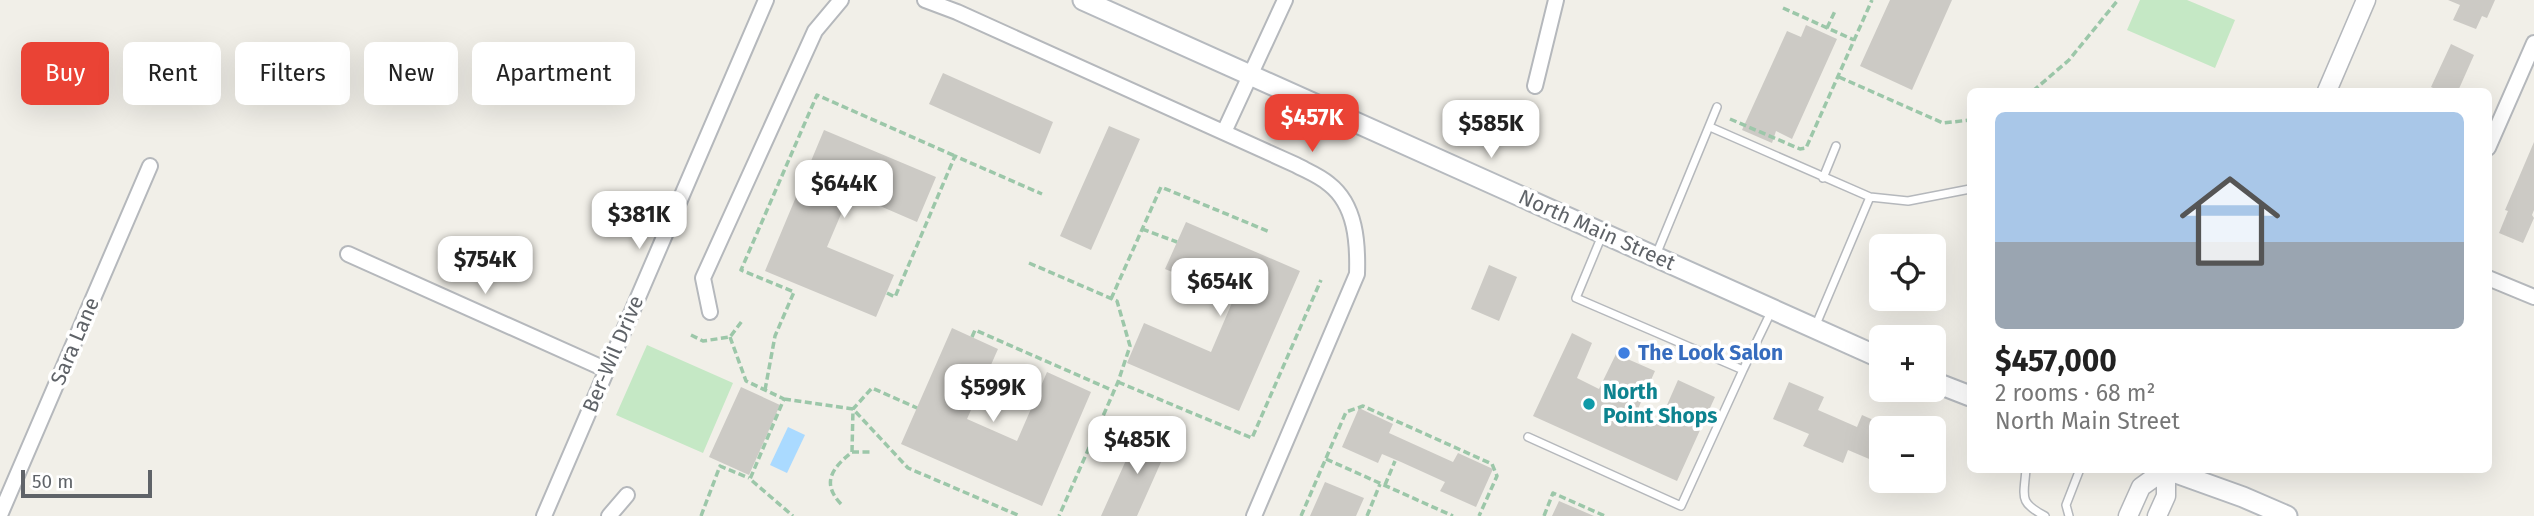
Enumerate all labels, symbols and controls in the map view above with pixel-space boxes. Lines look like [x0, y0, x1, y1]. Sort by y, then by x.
chip: Buy [21, 42, 109, 105]
chip: Rent [123, 42, 221, 105]
chip: Filters [235, 42, 350, 105]
chip: New [364, 42, 458, 105]
chip: Apartment [472, 42, 635, 105]
pin: $457K [1263, 94, 1361, 154]
pin: $585K [1442, 100, 1540, 160]
text: $457K [1281, 103, 1343, 131]
text: $585K [1458, 109, 1524, 137]
icon: home [2167, 158, 2293, 284]
pin: $644K [795, 160, 893, 220]
text: $644K [811, 169, 877, 197]
street label: North Main Street [1515, 184, 1680, 276]
pin: $381K [590, 191, 688, 251]
text: $381K [608, 200, 670, 228]
map controls [1869, 234, 1946, 493]
button: locate [1869, 234, 1946, 311]
pin: $754K [436, 236, 534, 296]
text: $754K [454, 245, 516, 273]
pin: $654K [1171, 258, 1269, 318]
text: $654K [1187, 267, 1253, 295]
street label: Ber-Wil Drive [577, 292, 649, 416]
street label: Sara Lane [45, 293, 105, 389]
button: + [1869, 325, 1946, 402]
place label: The Look Salon [1638, 340, 1783, 366]
text: $457,000 [1995, 343, 2117, 379]
marker: The Look Salon [1616, 345, 1632, 361]
pin: $599K [944, 364, 1042, 424]
text: $599K [961, 373, 1025, 401]
place label: North Point Shops [1603, 379, 1717, 429]
text: 2 rooms · 68 m² [1995, 379, 2156, 407]
marker: North Point Shops [1581, 396, 1597, 412]
text: North Main Street [1995, 407, 2180, 435]
pin: $485K [1088, 416, 1186, 476]
button: − [1869, 416, 1946, 493]
text: $485K [1104, 425, 1170, 453]
scale bar [21, 467, 152, 499]
text: 50 m [32, 470, 73, 493]

